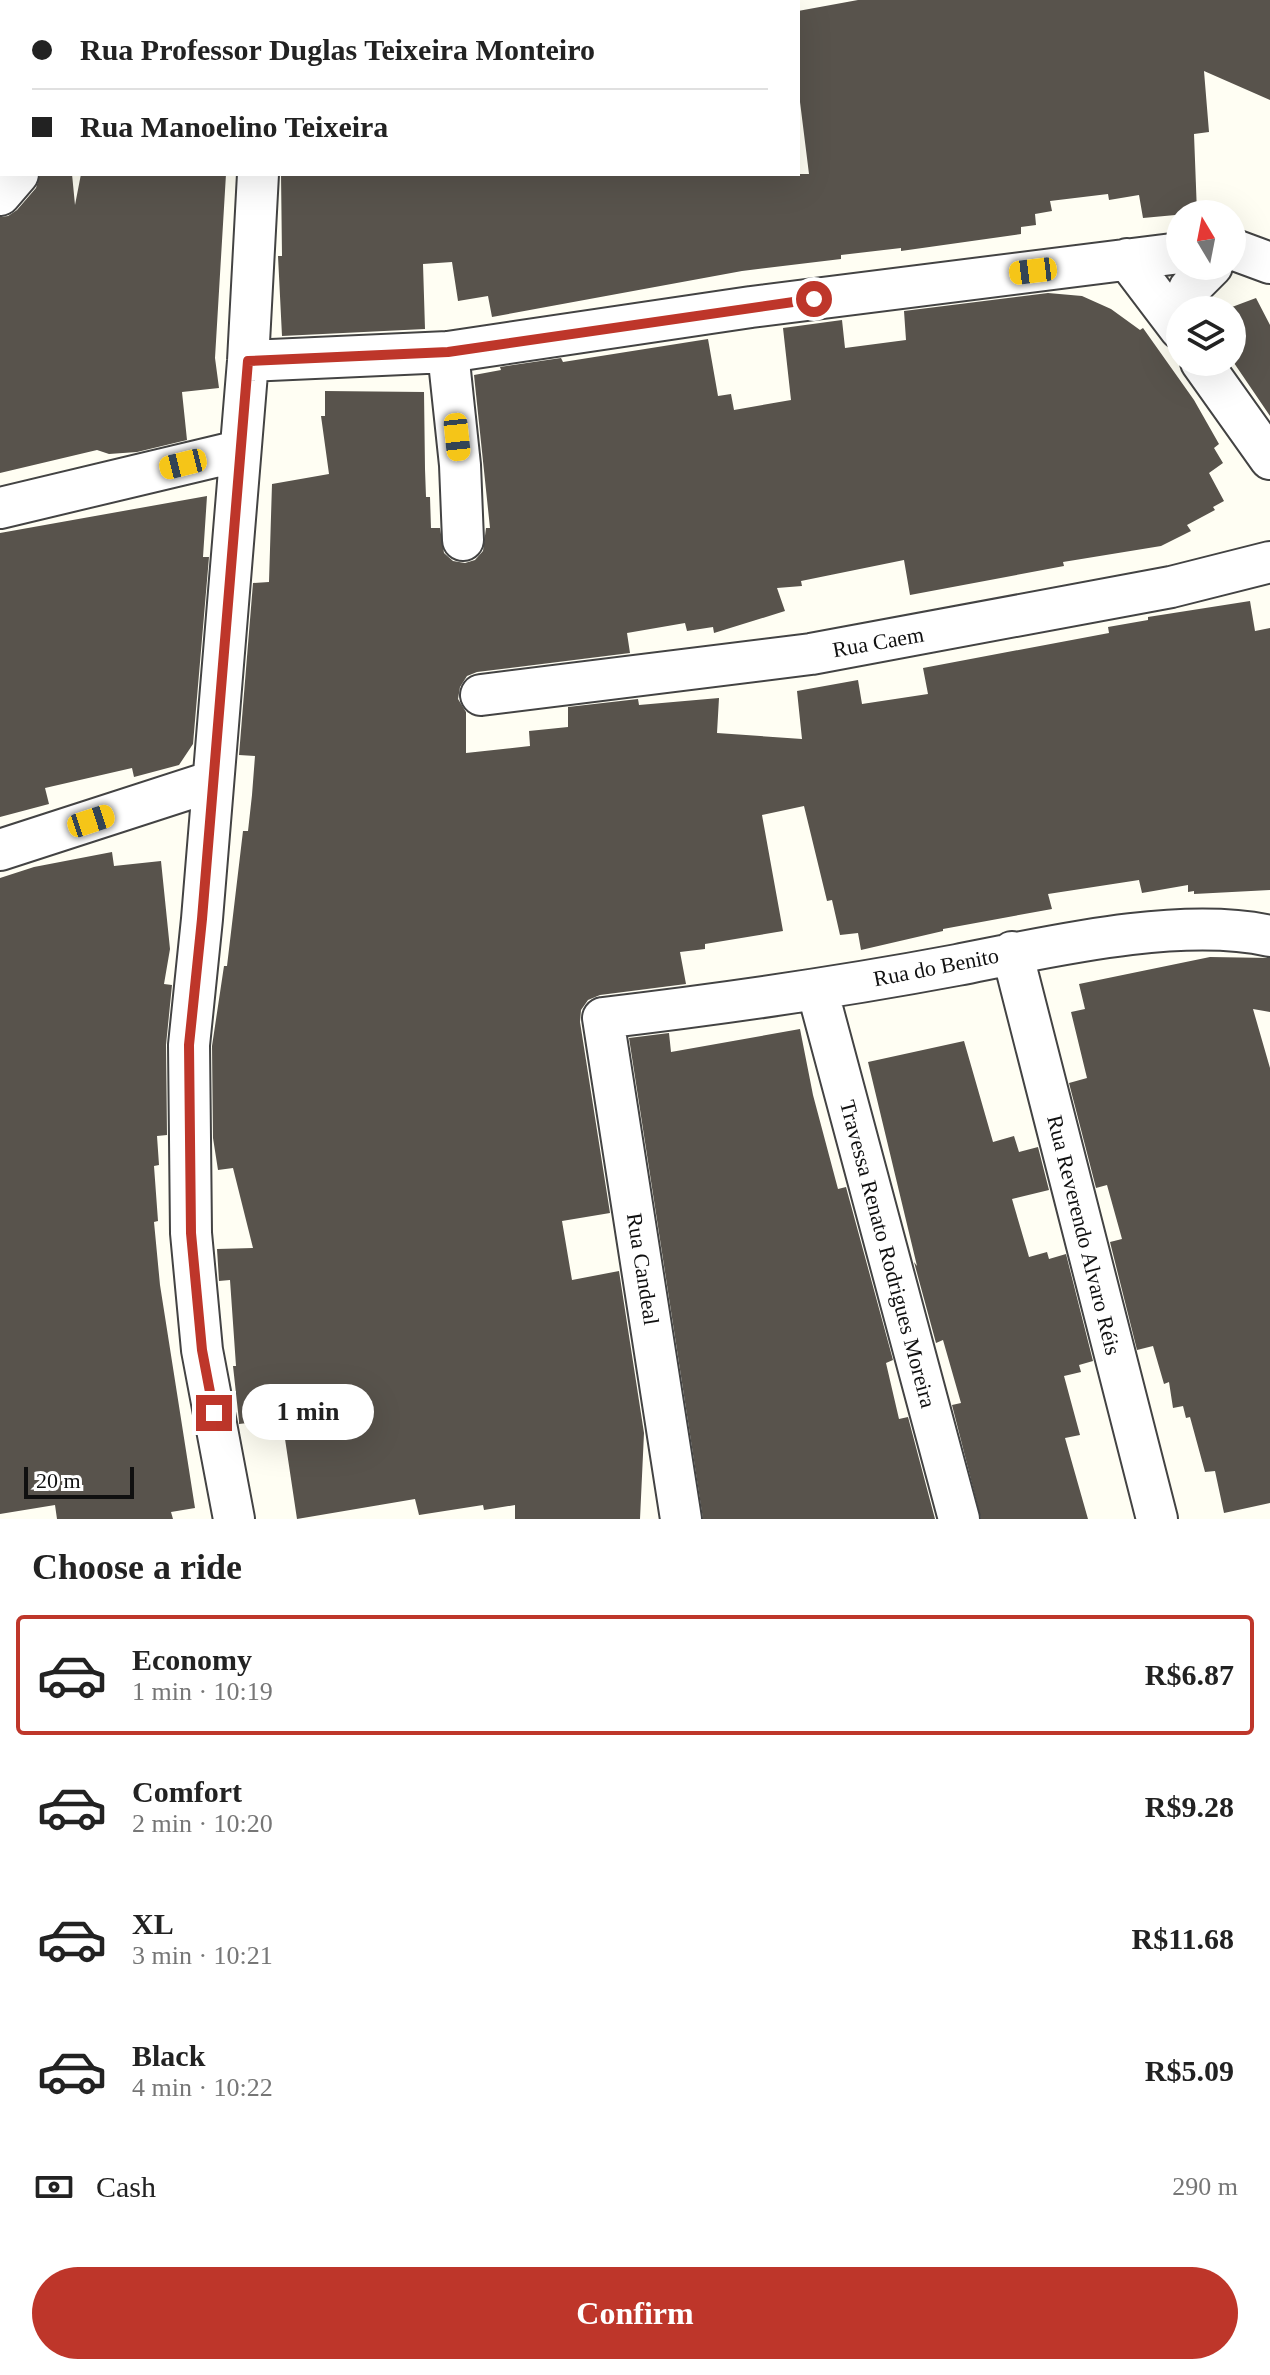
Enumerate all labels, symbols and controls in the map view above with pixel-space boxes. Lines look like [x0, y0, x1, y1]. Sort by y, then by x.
text: Rua Professor Duglas Teixeira Monteiro [80, 33, 595, 66]
text: Rua Manoelino Teixeira [80, 110, 388, 143]
north arrow [1166, 200, 1246, 280]
map controls [1166, 200, 1246, 376]
car [1008, 256, 1058, 286]
route start [796, 281, 832, 317]
button: layers [1166, 296, 1246, 376]
car [443, 412, 471, 462]
car [157, 447, 209, 481]
street label: Rua Caem [830, 622, 926, 662]
car [64, 802, 118, 840]
street label: Rua do Benito [871, 943, 1001, 991]
street label: Travessa Renato Rodrigues Moreira [835, 1097, 941, 1411]
street label: Rua Reverendo Alvaro Réis [1042, 1113, 1126, 1357]
street label: Rua Candeal [622, 1211, 664, 1327]
callout: 1 min [242, 1385, 374, 1441]
route end [196, 1395, 232, 1431]
text: 1 min [277, 1397, 339, 1426]
scale bar [24, 1463, 134, 1499]
text: 20 m [36, 1468, 81, 1493]
text: Choose a ride [32, 1547, 242, 1587]
icon: car [36, 1639, 108, 1711]
text: Economy [132, 1643, 252, 1676]
text: R$6.87 [1145, 1658, 1234, 1691]
text: 1 min · 10:19 [132, 1677, 273, 1706]
icon: car [36, 1771, 108, 1843]
text: Comfort [132, 1775, 242, 1808]
text: R$9.28 [1145, 1790, 1234, 1823]
text: 2 min · 10:20 [132, 1809, 273, 1838]
icon: car [36, 1903, 108, 1975]
text: XL [132, 1907, 174, 1940]
text: R$11.68 [1131, 1922, 1234, 1955]
text: 3 min · 10:21 [132, 1941, 273, 1970]
icon: car [36, 2035, 108, 2107]
text: Black [132, 2039, 205, 2072]
text: R$5.09 [1145, 2054, 1234, 2087]
text: 4 min · 10:22 [132, 2073, 273, 2102]
icon: cash [32, 2165, 76, 2209]
text: Cash [96, 2170, 156, 2203]
text: 290 m [1172, 2172, 1238, 2201]
button: Confirm [32, 2267, 1238, 2359]

